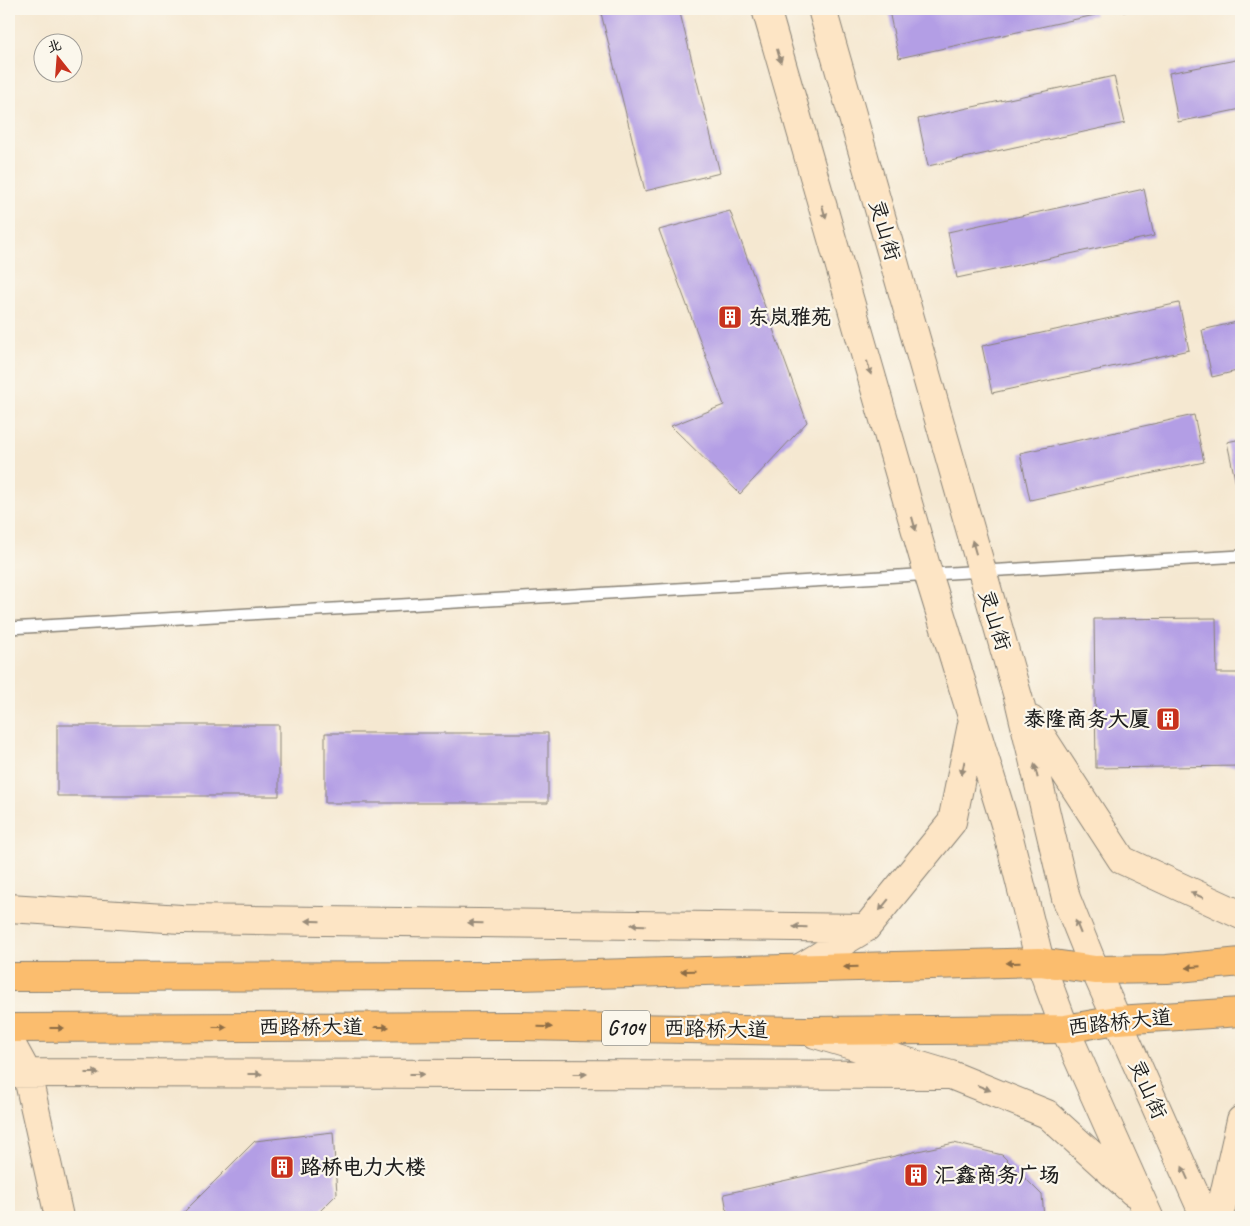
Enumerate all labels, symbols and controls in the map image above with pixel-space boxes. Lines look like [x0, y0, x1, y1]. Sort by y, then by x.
north arrow [32, 32, 82, 82]
text: 北 [45, 36, 64, 56]
one-way arrow [776, 48, 784, 63]
street label: 灵山街 [864, 196, 906, 264]
one-way arrow [820, 204, 828, 219]
building icon: 东岚雅苑 [717, 304, 743, 330]
place label: 东岚雅苑 [748, 304, 832, 330]
one-way arrow [865, 361, 873, 376]
one-way arrow [910, 517, 918, 532]
one-way arrow [970, 539, 978, 554]
street label: 灵山街 [973, 586, 1017, 654]
place label: 泰隆商务大厦 [1024, 706, 1150, 732]
building icon: 泰隆商务大厦 [1155, 706, 1181, 732]
one-way arrow [959, 760, 967, 776]
one-way arrow [1032, 763, 1040, 778]
one-way arrow [1190, 891, 1204, 899]
one-way arrow [879, 899, 890, 912]
one-way arrow [304, 917, 320, 925]
one-way arrow [467, 919, 483, 927]
one-way arrow [1074, 919, 1082, 934]
one-way arrow [629, 921, 645, 929]
one-way arrow [792, 923, 808, 931]
one-way arrow [1005, 959, 1021, 967]
one-way arrow [843, 963, 859, 971]
one-way arrow [1184, 963, 1200, 971]
one-way arrow [680, 968, 696, 976]
street label: 西路桥大道 [1066, 1004, 1174, 1040]
road number: G104 [602, 1010, 650, 1046]
street label: 西路桥大道 [259, 1014, 364, 1040]
street label: 西路桥大道 [663, 1015, 769, 1043]
one-way arrow [212, 1023, 228, 1031]
one-way arrow [375, 1023, 391, 1031]
one-way arrow [537, 1023, 553, 1031]
one-way arrow [50, 1024, 66, 1032]
street label: 灵山街 [1123, 1055, 1173, 1123]
one-way arrow [85, 1069, 101, 1077]
one-way arrow [247, 1070, 263, 1078]
one-way arrow [410, 1070, 426, 1078]
one-way arrow [572, 1070, 588, 1078]
one-way arrow [977, 1084, 992, 1092]
building icon: 路桥电力大楼 [269, 1154, 295, 1180]
place label: 路桥电力大楼 [300, 1154, 426, 1180]
building icon: 汇鑫商务广场 [903, 1162, 929, 1188]
place label: 汇鑫商务广场 [934, 1162, 1060, 1188]
one-way arrow [1180, 1166, 1188, 1180]

